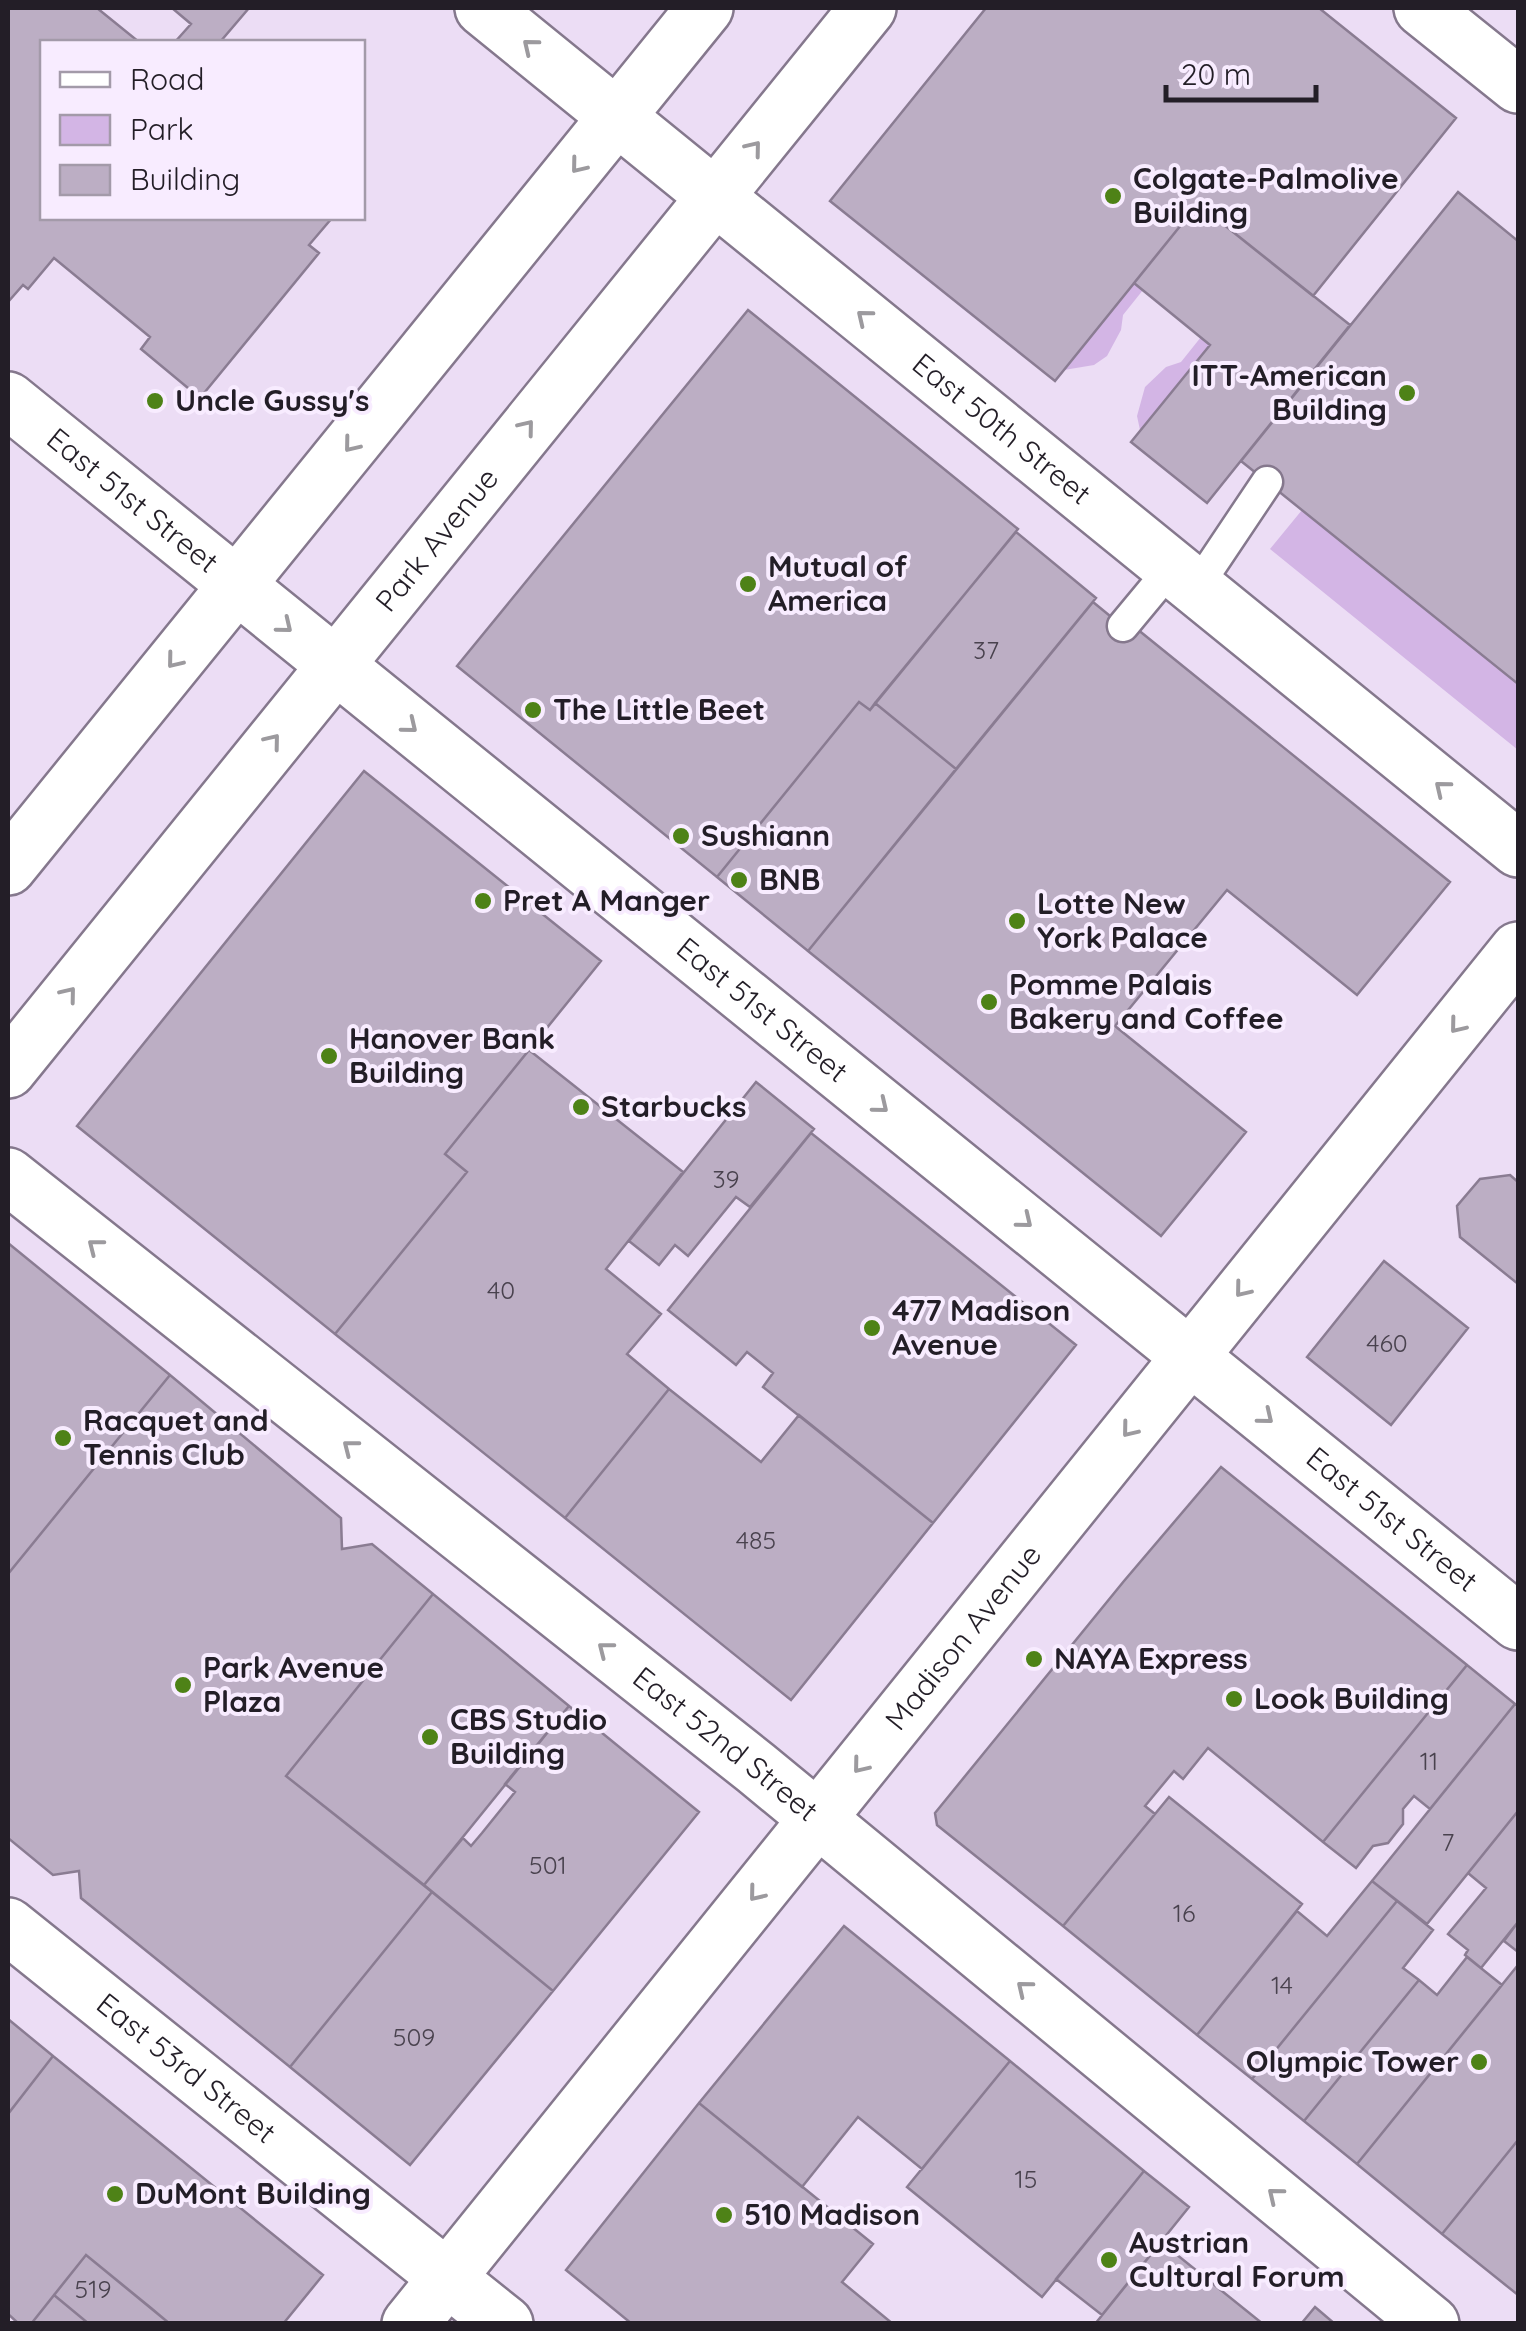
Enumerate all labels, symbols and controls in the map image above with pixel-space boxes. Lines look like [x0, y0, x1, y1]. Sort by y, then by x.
legend [40, 40, 365, 220]
one-way arrow [524, 40, 542, 58]
scale bar [1166, 40, 1316, 102]
text: 20 m [1181, 55, 1251, 93]
text: Road [130, 60, 204, 98]
text: Park [130, 110, 194, 148]
one-way arrow [742, 141, 760, 159]
one-way arrow [572, 154, 590, 172]
place label: Colgate-Palmolive Building [1133, 159, 1399, 231]
text: Building [130, 160, 240, 198]
marker: Colgate-Palmolive Building [1102, 185, 1124, 207]
one-way arrow [858, 311, 876, 329]
street label: East 50th Street [905, 345, 1099, 512]
place label: ITT-American Building [1191, 356, 1387, 428]
place label: Uncle Gussy's [175, 381, 369, 419]
marker: ITT-American Building [1396, 382, 1418, 404]
marker: Uncle Gussy's [144, 390, 166, 412]
street label: East 51st Street [40, 419, 226, 581]
one-way arrow [515, 420, 533, 438]
one-way arrow [345, 433, 363, 451]
street label: Park Avenue [367, 460, 506, 619]
place label: Mutual of America [768, 547, 907, 619]
marker: Mutual of America [737, 573, 759, 595]
one-way arrow [273, 614, 291, 632]
house number: 37 [973, 634, 999, 665]
one-way arrow [168, 650, 186, 668]
place label: The Little Beet [553, 690, 765, 728]
marker: The Little Beet [522, 699, 544, 721]
one-way arrow [399, 714, 417, 732]
one-way arrow [261, 735, 279, 753]
one-way arrow [1436, 782, 1454, 800]
place label: Sushiann [701, 816, 830, 854]
marker: Sushiann [670, 825, 692, 847]
place label: BNB [759, 860, 820, 898]
marker: BNB [728, 869, 750, 891]
place label: Pret A Manger [503, 881, 710, 919]
place label: Lotte New York Palace [1037, 884, 1208, 956]
marker: Pret A Manger [472, 890, 494, 912]
marker: Lotte New York Palace [1006, 910, 1028, 932]
street label: East 51st Street [669, 929, 856, 1090]
place label: Pomme Palais Bakery and Coffee [1009, 965, 1284, 1037]
one-way arrow [57, 988, 75, 1006]
marker: Pomme Palais Bakery and Coffee [978, 991, 1000, 1013]
one-way arrow [1451, 1014, 1469, 1032]
place label: Hanover Bank Building [349, 1019, 555, 1091]
marker: Hanover Bank Building [318, 1045, 340, 1067]
place label: Starbucks [601, 1087, 746, 1125]
one-way arrow [870, 1094, 888, 1112]
marker: Starbucks [570, 1096, 592, 1118]
house number: 39 [712, 1163, 740, 1194]
one-way arrow [1013, 1209, 1031, 1227]
one-way arrow [88, 1240, 106, 1258]
house number: 40 [487, 1274, 515, 1305]
one-way arrow [1236, 1279, 1254, 1297]
place label: 477 Madison Avenue [892, 1291, 1070, 1363]
marker: 477 Madison Avenue [861, 1317, 883, 1339]
house number: 460 [1366, 1327, 1408, 1358]
place label: Racquet and Tennis Club [83, 1401, 269, 1473]
one-way arrow [1254, 1405, 1272, 1423]
one-way arrow [1123, 1419, 1141, 1437]
marker: Racquet and Tennis Club [52, 1427, 74, 1449]
street label: East 51st Street [1299, 1438, 1486, 1600]
one-way arrow [343, 1441, 361, 1459]
house number: 485 [736, 1524, 776, 1555]
street label: Madison Avenue [877, 1536, 1049, 1737]
place label: NAYA Express [1054, 1639, 1248, 1677]
one-way arrow [598, 1643, 616, 1661]
place label: Park Avenue Plaza [203, 1648, 384, 1720]
marker: NAYA Express [1023, 1648, 1045, 1670]
street label: East 52nd Street [626, 1658, 826, 1829]
marker: Park Avenue Plaza [172, 1674, 194, 1696]
place label: Look Building [1254, 1679, 1449, 1717]
marker: Look Building [1223, 1688, 1245, 1710]
place label: CBS Studio Building [450, 1700, 607, 1772]
marker: CBS Studio Building [419, 1726, 441, 1748]
house number: 11 [1420, 1745, 1438, 1776]
one-way arrow [855, 1755, 872, 1773]
house number: 7 [1442, 1826, 1455, 1857]
house number: 501 [529, 1849, 567, 1880]
one-way arrow [750, 1883, 768, 1901]
house number: 16 [1173, 1897, 1195, 1928]
house number: 14 [1271, 1969, 1293, 2000]
one-way arrow [1017, 1982, 1035, 2000]
street label: East 53rd Street [89, 1984, 284, 2151]
house number: 509 [393, 2021, 435, 2052]
place label: Olympic Tower [1246, 2042, 1459, 2080]
marker: Olympic Tower [1468, 2051, 1490, 2073]
house number: 15 [1015, 2163, 1037, 2194]
place label: DuMont Building [135, 2174, 371, 2212]
marker: DuMont Building [104, 2183, 126, 2205]
one-way arrow [1268, 2189, 1286, 2207]
place label: 510 Madison [744, 2195, 920, 2233]
marker: 510 Madison [713, 2204, 735, 2226]
place label: Austrian Cultural Forum [1129, 2223, 1345, 2295]
marker: Austrian Cultural Forum [1098, 2249, 1120, 2271]
house number: 519 [75, 2273, 111, 2304]

